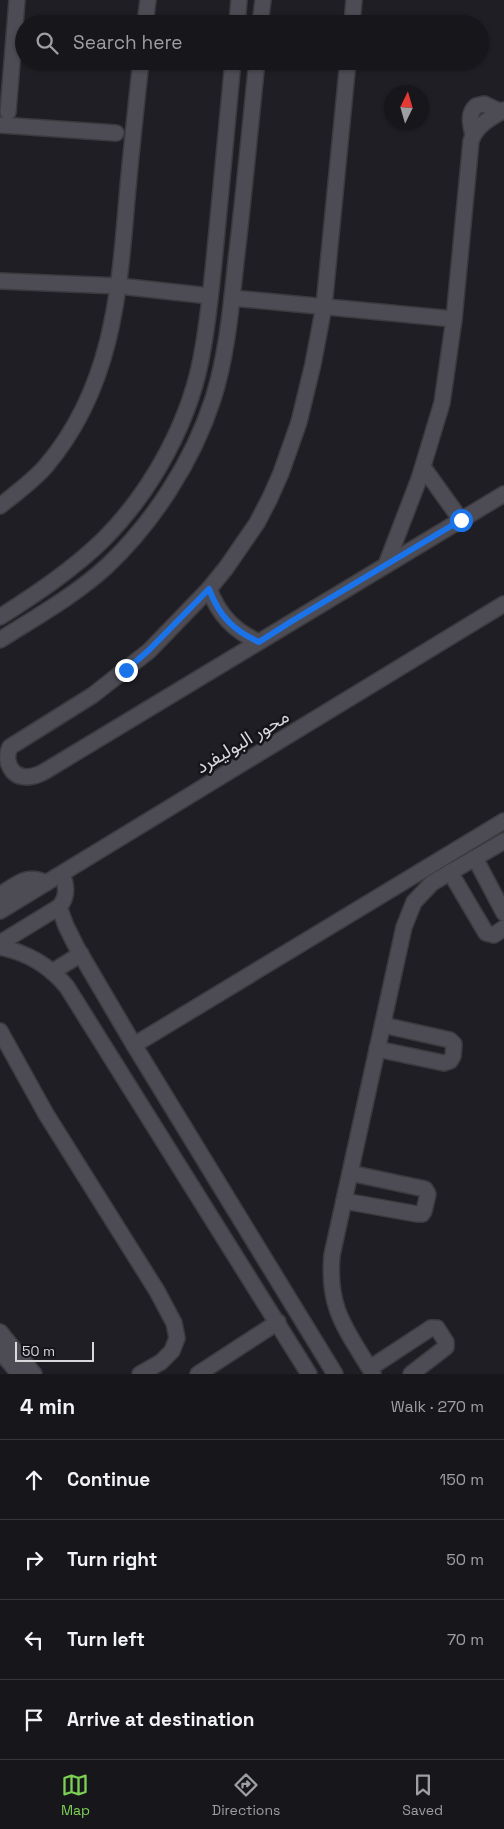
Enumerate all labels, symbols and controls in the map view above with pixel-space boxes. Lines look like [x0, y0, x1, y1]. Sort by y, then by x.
search box [15, 15, 489, 70]
icon: search [33, 29, 61, 57]
text: Search here [73, 30, 183, 55]
north arrow [384, 85, 429, 130]
route start [450, 509, 473, 532]
route end [115, 659, 138, 682]
street label: محور البوليفرد [191, 704, 294, 779]
scale bar [15, 1339, 94, 1362]
text: 50 m [22, 1342, 55, 1360]
text: 4 min [20, 1393, 75, 1420]
text: Walk · 270 m [391, 1396, 484, 1417]
icon: ahead [20, 1466, 48, 1494]
text: Continue [67, 1467, 150, 1492]
text: 150 m [440, 1469, 484, 1490]
icon: right [20, 1546, 48, 1574]
text: Turn right [67, 1547, 157, 1572]
text: 50 m [446, 1549, 484, 1570]
icon: left [20, 1626, 48, 1654]
text: Turn left [67, 1627, 145, 1652]
text: 70 m [447, 1629, 484, 1650]
icon: arrive [20, 1706, 48, 1734]
text: Arrive at destination [67, 1707, 255, 1732]
tab: Map [61, 1771, 90, 1819]
tab: Directions [212, 1771, 280, 1819]
tab: Saved [402, 1771, 443, 1819]

